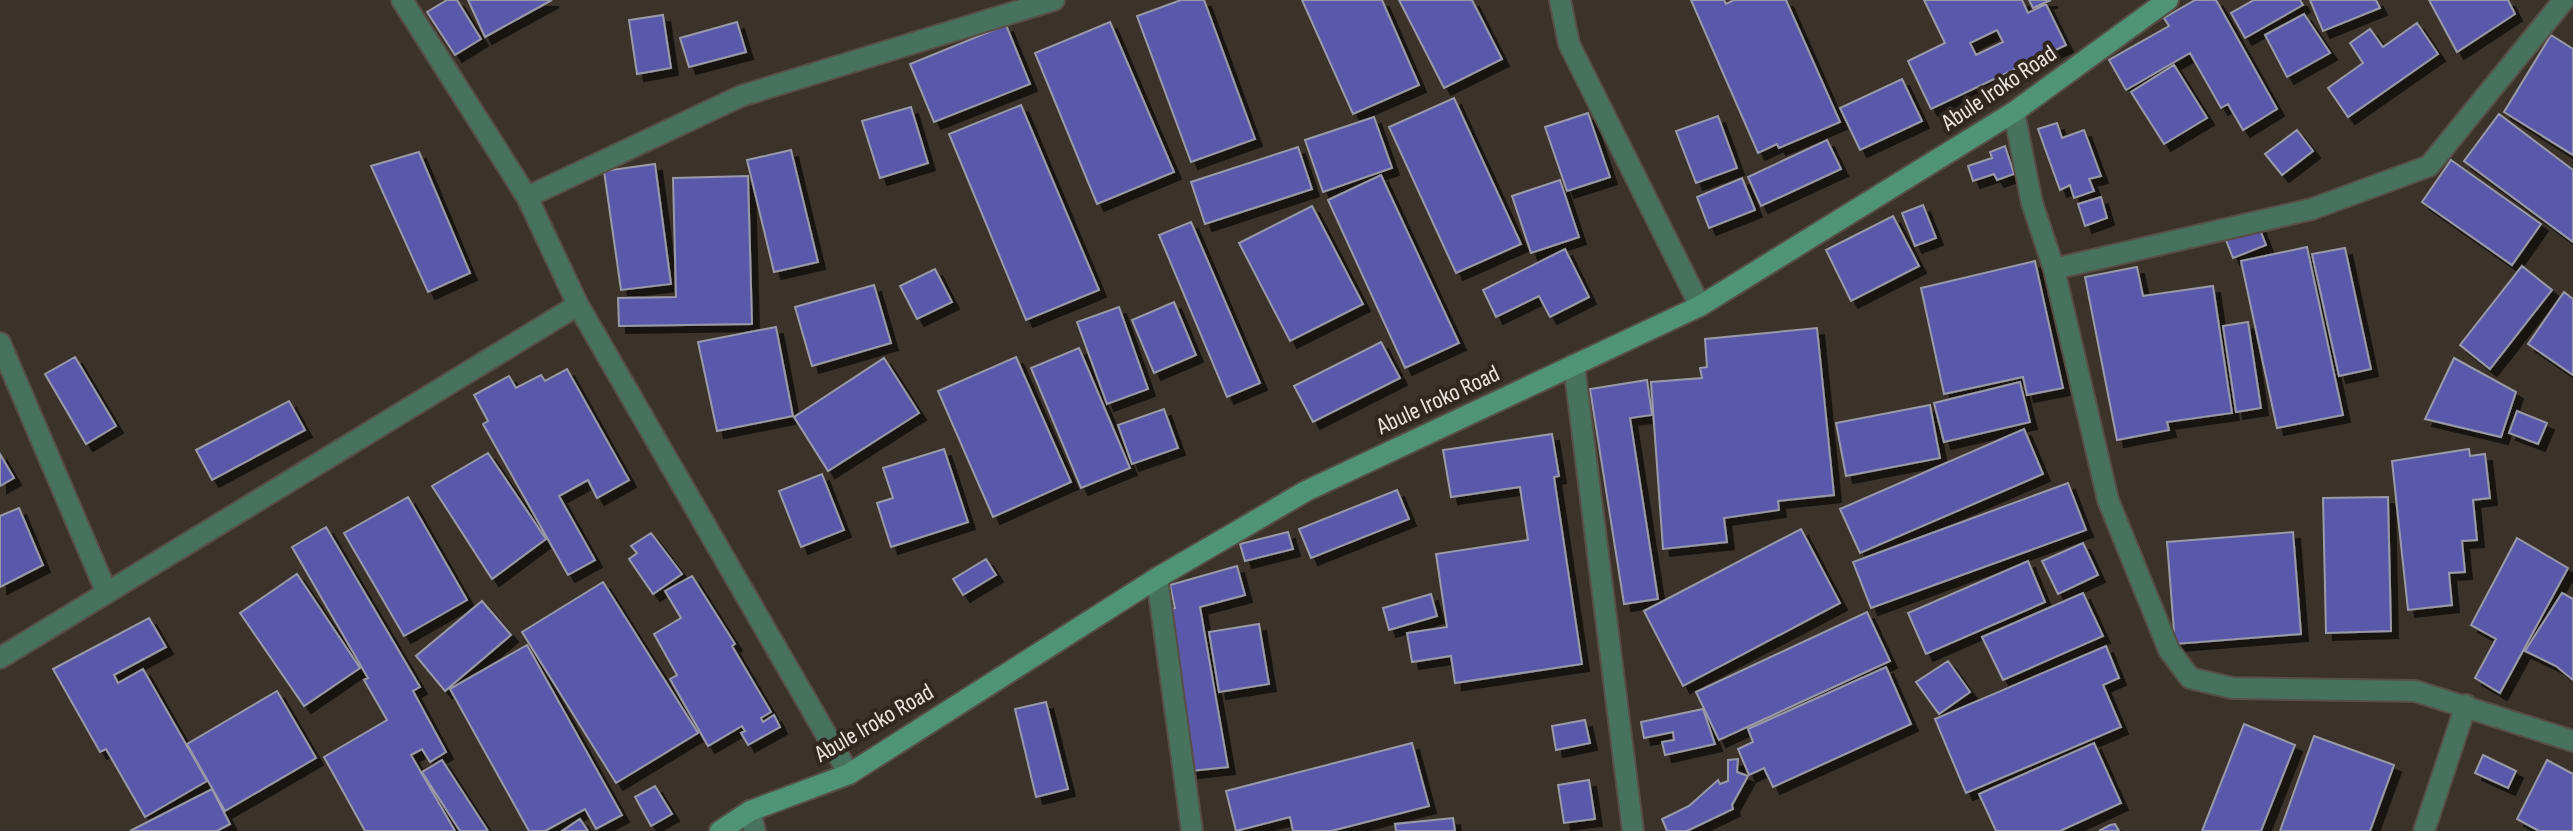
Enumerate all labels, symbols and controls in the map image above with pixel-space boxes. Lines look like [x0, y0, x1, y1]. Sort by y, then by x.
street label: Abule Iroko Road [1935, 39, 2062, 138]
street label: Abule Iroko Road [1371, 359, 1504, 442]
street label: Abule Iroko Road [809, 677, 939, 769]

